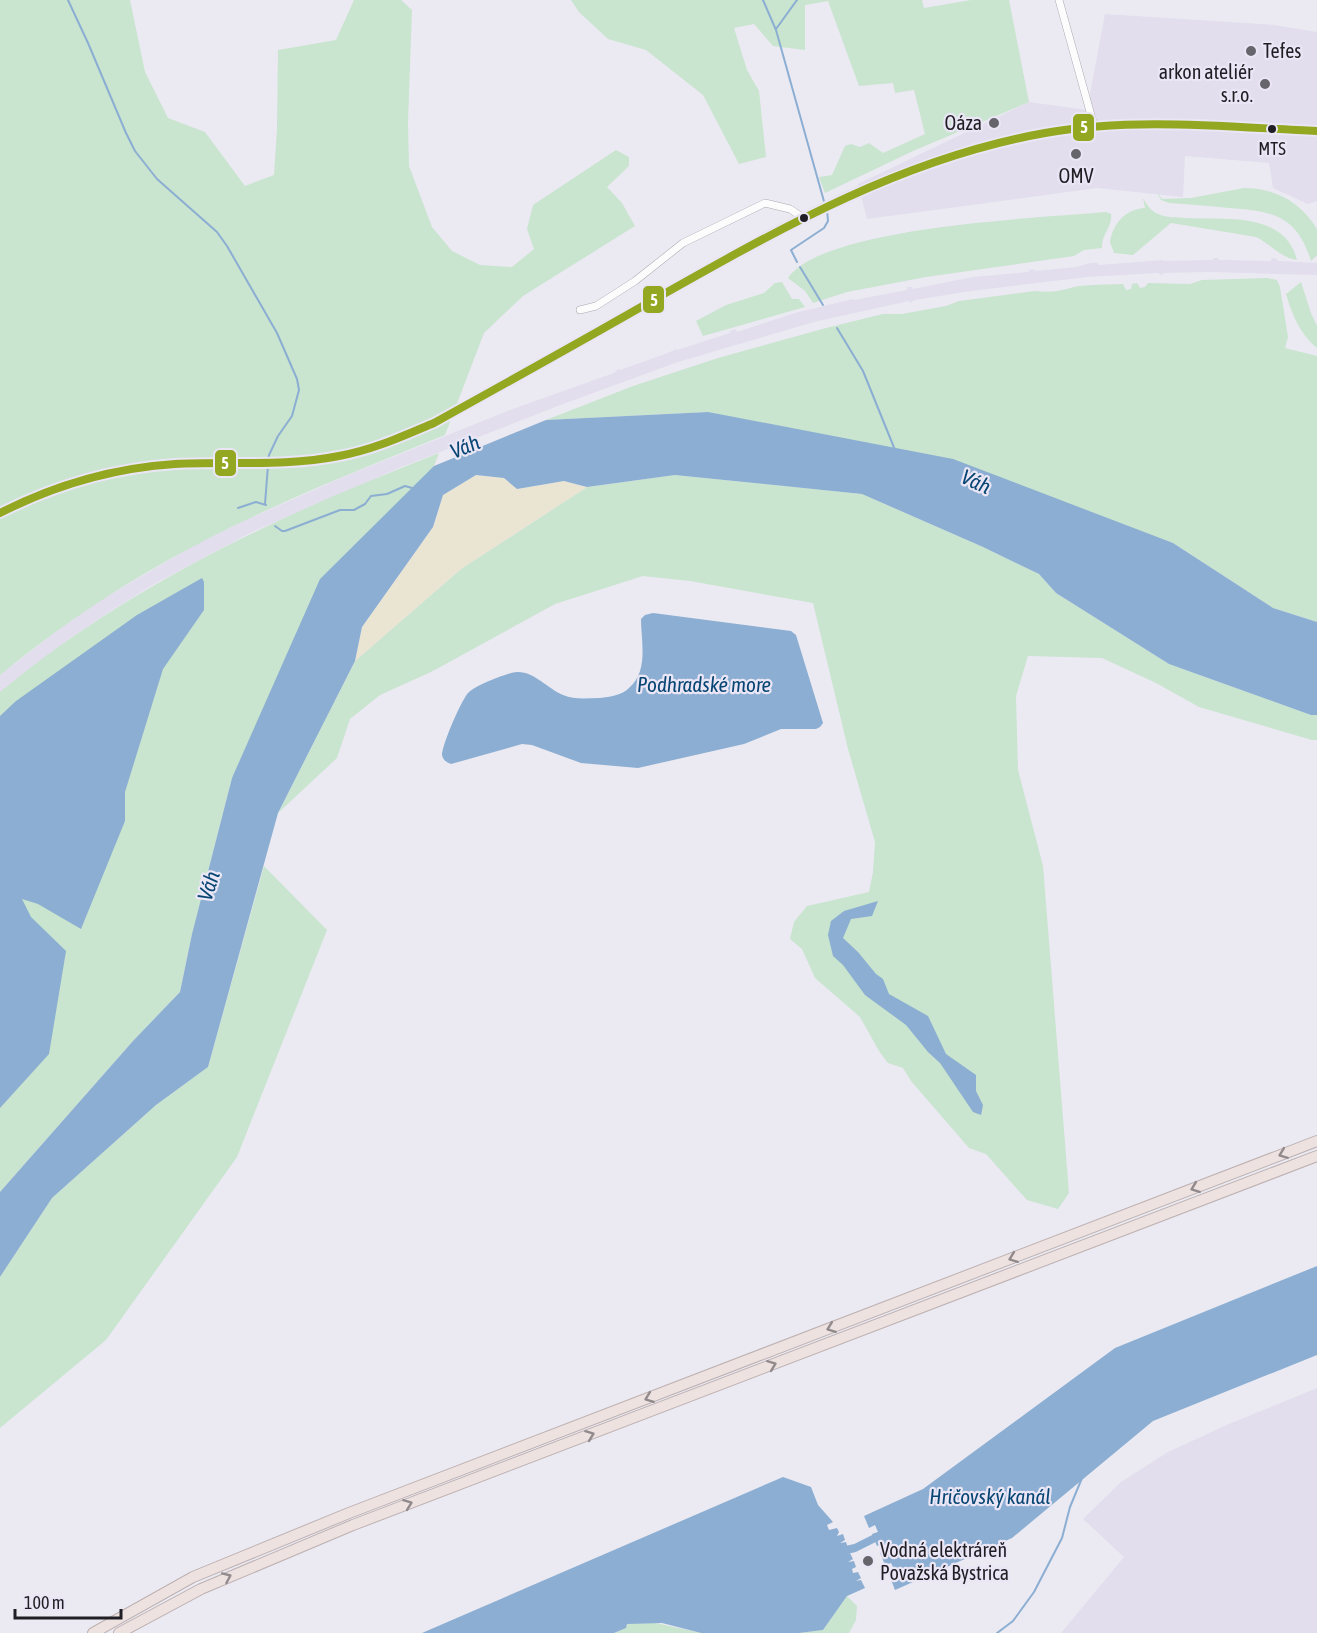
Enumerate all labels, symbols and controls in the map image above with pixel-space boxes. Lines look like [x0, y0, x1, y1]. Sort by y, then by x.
place label: Tefes [1263, 39, 1301, 62]
marker: Tefes [1244, 44, 1258, 58]
place label: arkon ateliér s.r.o. [1159, 60, 1254, 106]
marker: arkon ateliér s.r.o. [1258, 77, 1272, 91]
place label: Oáza [945, 111, 982, 134]
line badge: 5 [1072, 113, 1095, 142]
marker: Oáza [987, 116, 1001, 130]
text: 5 [1080, 118, 1088, 136]
marker: MTS [1266, 123, 1278, 135]
place label: MTS [1258, 138, 1286, 159]
marker: OMV [1069, 147, 1083, 161]
place label: OMV [1059, 164, 1094, 187]
unlabelled marker [798, 212, 810, 224]
line badge: 5 [642, 285, 665, 314]
text: 5 [650, 291, 658, 309]
water label: Váh [446, 429, 483, 463]
line badge: 5 [214, 449, 237, 477]
text: 5 [221, 454, 229, 472]
water label: Váh [958, 464, 995, 498]
water label: Podhradské more [637, 672, 771, 696]
water label: Váh [192, 868, 224, 903]
one-way arrow [1279, 1147, 1289, 1160]
one-way arrow [1190, 1181, 1201, 1193]
one-way arrow [1008, 1251, 1019, 1263]
one-way arrow [826, 1321, 837, 1333]
one-way arrow [766, 1360, 777, 1372]
one-way arrow [644, 1390, 655, 1403]
one-way arrow [584, 1429, 595, 1442]
water label: Hričovský kanál [929, 1484, 1051, 1508]
one-way arrow [402, 1499, 413, 1512]
place label: Vodná elektráreň Považská Bystrica [880, 1538, 1009, 1584]
marker: Vodná elektráreň Považská Bystrica [861, 1554, 875, 1568]
one-way arrow [220, 1572, 231, 1584]
scale bar [15, 1582, 122, 1620]
text: 100 m [24, 1592, 65, 1613]

